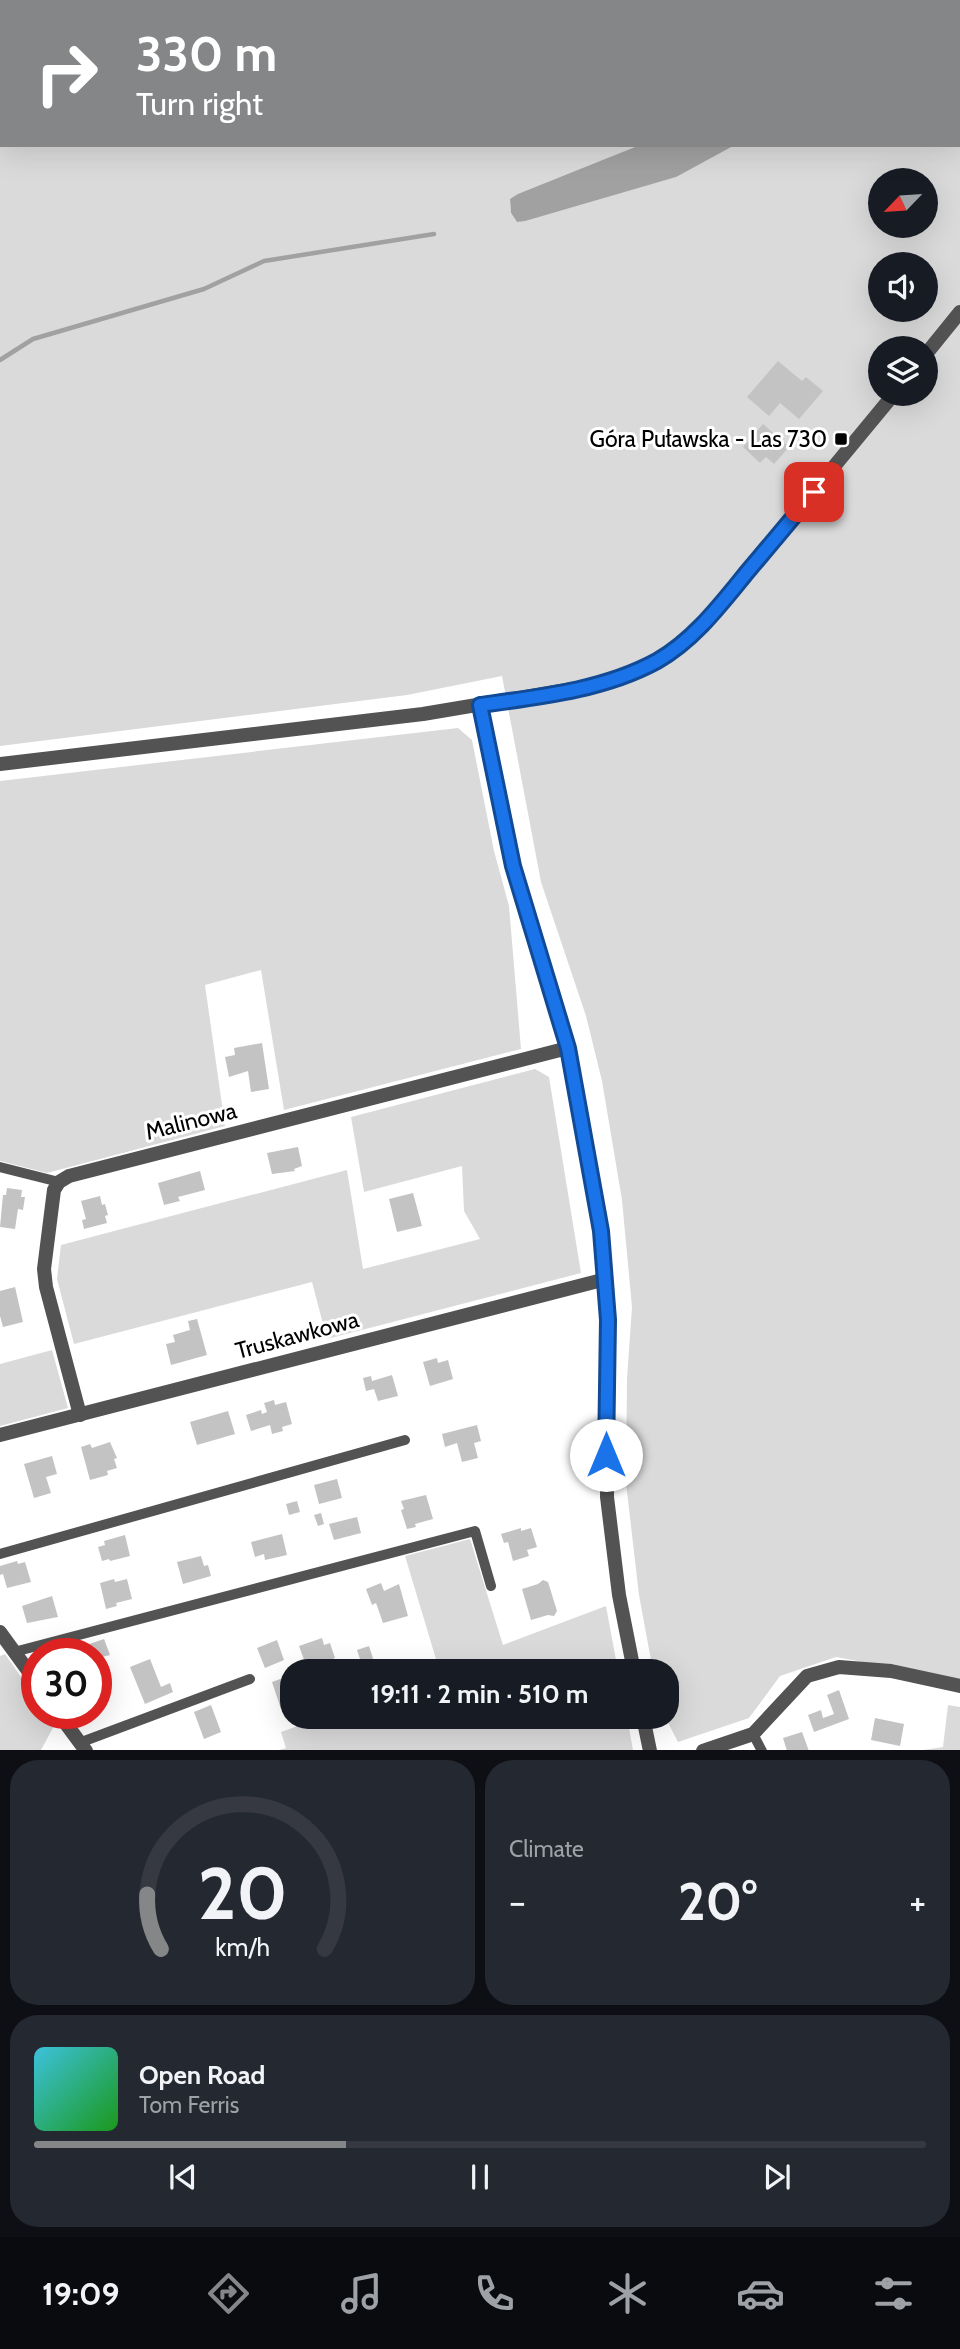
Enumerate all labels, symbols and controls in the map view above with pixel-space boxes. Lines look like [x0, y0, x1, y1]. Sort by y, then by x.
text: 330 m [136, 24, 277, 83]
icon: right [21, 28, 112, 119]
text: Turn right [136, 84, 263, 123]
north arrow [868, 168, 938, 238]
map controls [868, 168, 938, 406]
button: sound [868, 252, 938, 322]
button: layers [868, 336, 938, 406]
place label: Góra Puławska - Las 730 [590, 425, 827, 453]
marker: Góra Puławska - Las 730 [833, 431, 849, 447]
pin [784, 462, 844, 522]
icon: arrive [795, 473, 833, 511]
street label: Malinowa [143, 1096, 239, 1146]
street label: Truskawkowa [232, 1305, 362, 1365]
position arrow [569, 1418, 643, 1492]
speed limit sign: 30 [21, 1638, 112, 1729]
text: 19:11 · 2 min · 510 m [371, 1678, 588, 1710]
text: Climate [509, 1835, 584, 1863]
text: 20 [198, 1849, 287, 1937]
text: 20° [678, 1870, 757, 1933]
text: − [509, 1878, 526, 1925]
text: + [909, 1878, 926, 1925]
text: km/h [215, 1931, 270, 1961]
text: Open Road [139, 2059, 265, 2091]
text: Tom Ferris [139, 2091, 239, 2119]
icon: previous [164, 2158, 202, 2196]
icon: pause [461, 2158, 499, 2196]
icon: next [758, 2158, 796, 2196]
icon: directions [204, 2269, 253, 2318]
icon: music [337, 2269, 386, 2318]
icon: phone [470, 2269, 519, 2318]
icon: climate [603, 2269, 652, 2318]
icon: car [736, 2269, 785, 2318]
icon: filters [869, 2269, 918, 2318]
text: 19:09 [42, 2274, 120, 2313]

